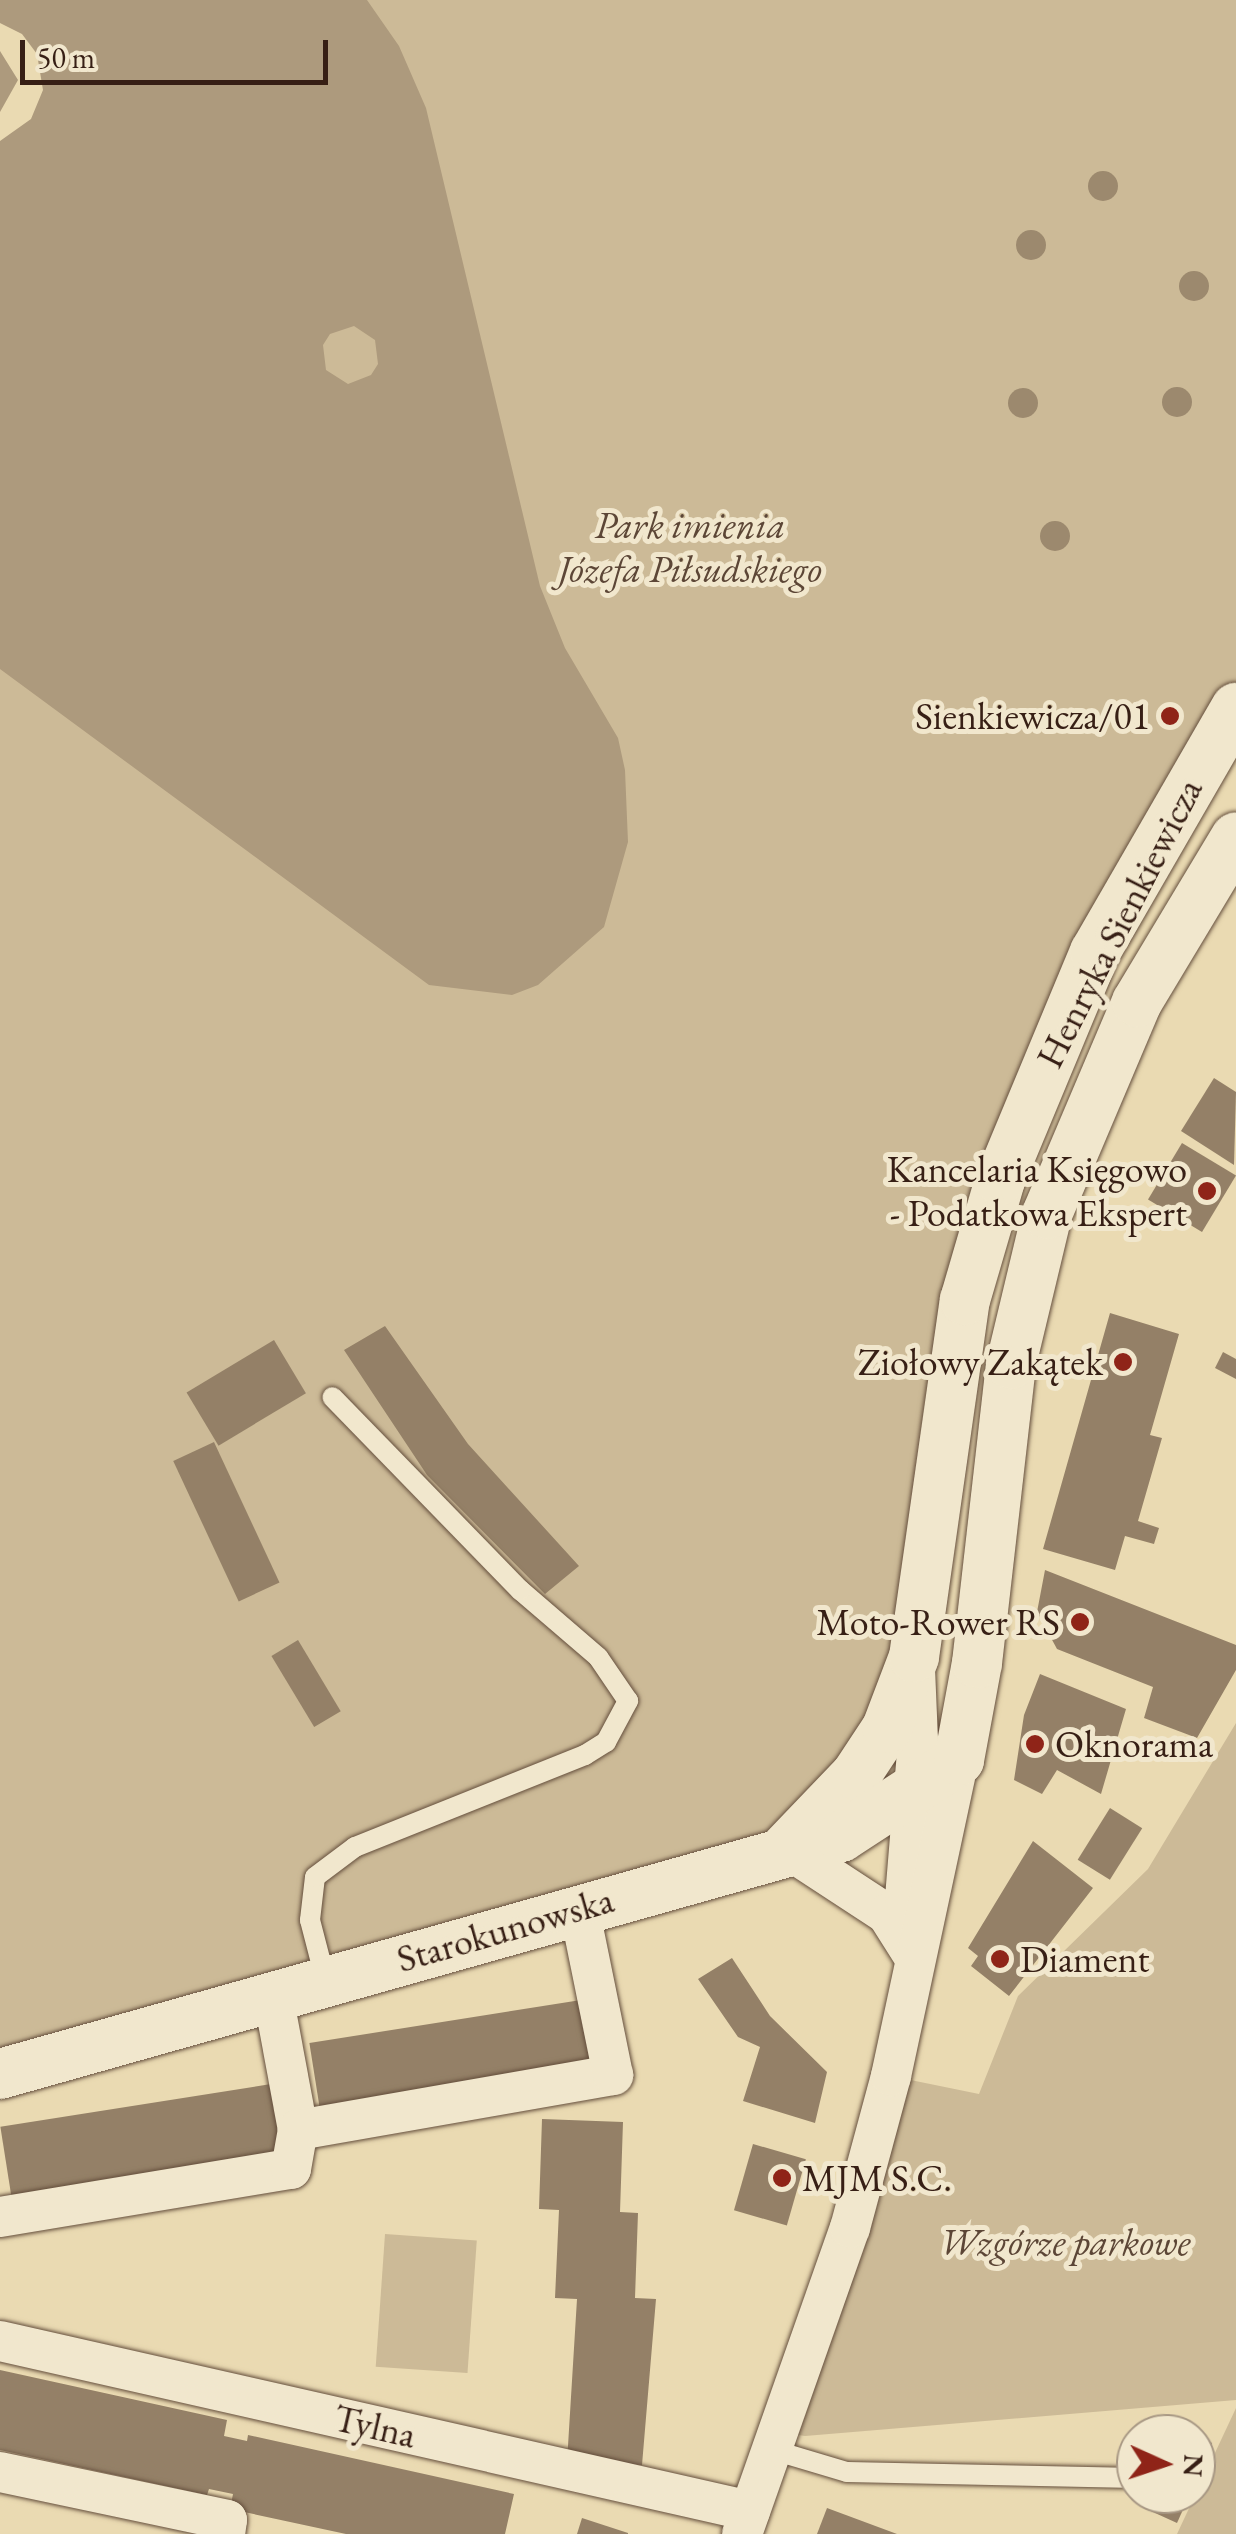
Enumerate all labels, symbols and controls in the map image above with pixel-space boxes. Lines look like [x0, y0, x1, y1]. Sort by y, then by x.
scale bar [25, 20, 332, 82]
text: 50 m [37, 38, 95, 77]
park label: Park imienia Józefa Piłsudskiego [558, 502, 822, 592]
place label: Sienkiewicza/01 [915, 693, 1150, 739]
marker: Sienkiewicza/01 [1159, 705, 1181, 727]
street label: Henryka Sienkiewicza [1026, 771, 1212, 1075]
place label: Kancelaria Księgowo - Podatkowa Ekspert [887, 1146, 1187, 1236]
marker: Kancelaria Księgowo - Podatkowa Ekspert [1196, 1180, 1218, 1202]
place label: Ziołowy Zakątek [858, 1339, 1103, 1385]
marker: Ziołowy Zakątek [1112, 1351, 1134, 1373]
place label: Moto-Rower RS [816, 1599, 1060, 1645]
marker: Moto-Rower RS [1069, 1611, 1091, 1633]
place label: Oknorama [1055, 1721, 1213, 1767]
marker: Oknorama [1024, 1733, 1046, 1755]
street label: Starokunowska [391, 1876, 619, 1982]
place label: Diament [1020, 1936, 1150, 1982]
marker: Diament [989, 1948, 1011, 1970]
place label: MJM S.C. [802, 2155, 952, 2201]
marker: MJM S.C. [771, 2167, 793, 2189]
park label: Wzgórze parkowe [940, 2219, 1190, 2265]
street label: Tylna [330, 2394, 420, 2458]
north arrow [1116, 2414, 1216, 2514]
text: N [1175, 2453, 1213, 2478]

